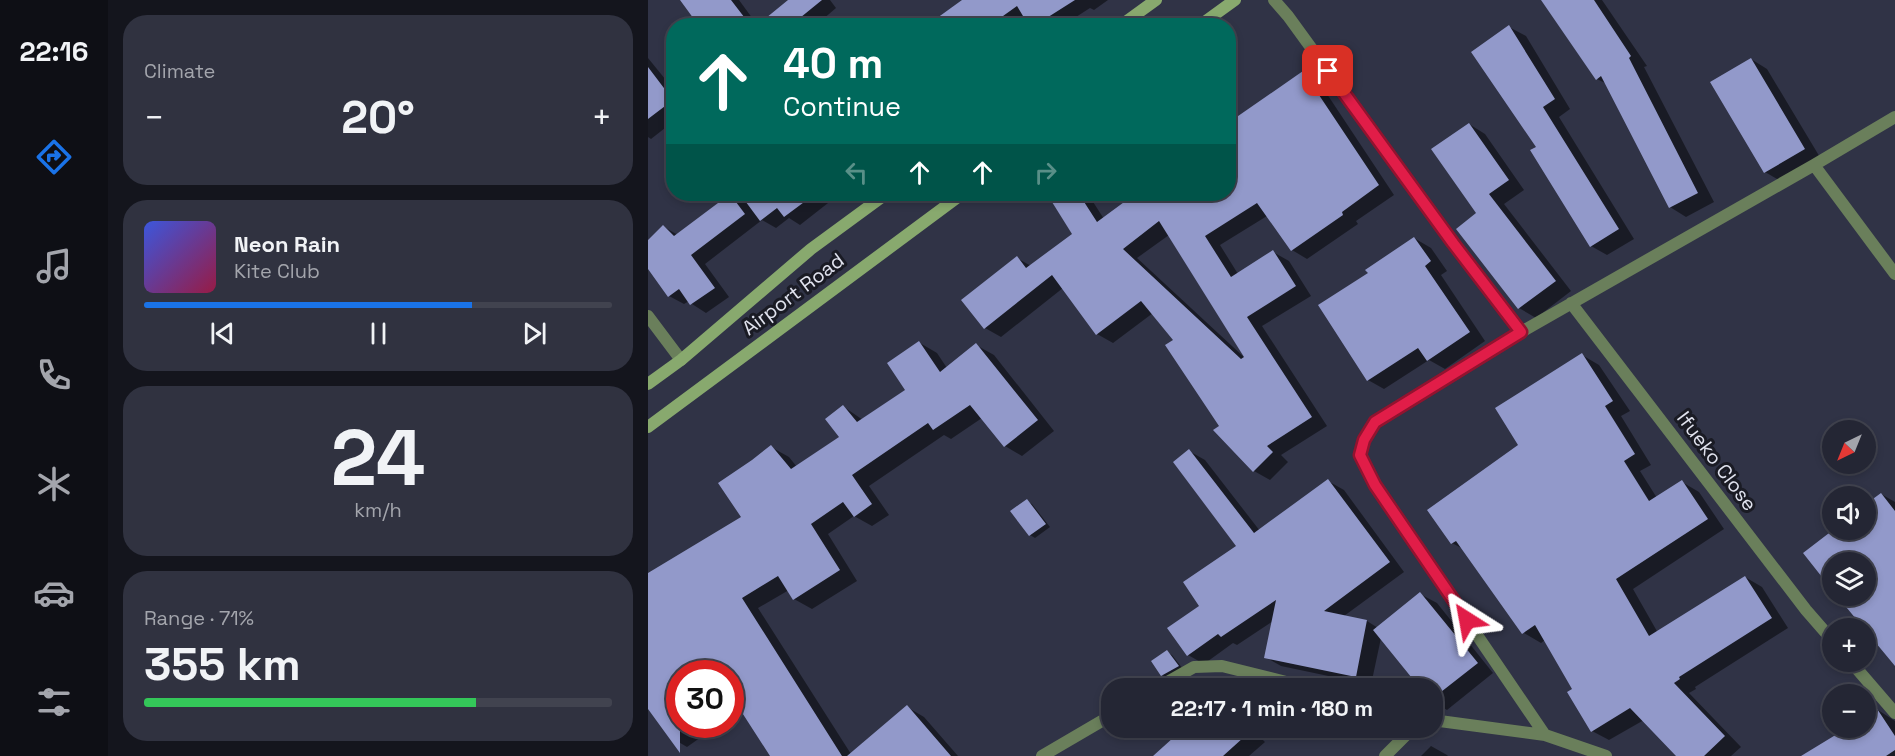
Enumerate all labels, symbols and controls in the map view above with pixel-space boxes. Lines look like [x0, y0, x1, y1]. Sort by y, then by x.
text: 22:16 [19, 34, 89, 69]
text: 40 m [783, 37, 883, 90]
icon: ahead [684, 42, 762, 120]
pin [1302, 45, 1353, 96]
icon: arrive [1311, 54, 1344, 87]
text: Climate [144, 58, 215, 84]
text: 20° [341, 89, 415, 146]
text: Continue [783, 89, 901, 124]
text: − [144, 97, 164, 139]
text: + [592, 97, 612, 139]
icon: directions [33, 136, 75, 178]
icon: left [840, 156, 873, 189]
icon: ahead [903, 156, 936, 189]
icon: ahead [966, 156, 999, 189]
icon: right [1029, 156, 1062, 189]
text: Neon Rain [234, 230, 340, 258]
icon: music [33, 245, 75, 287]
street label: Airport Road [737, 247, 849, 341]
text: Kite Club [234, 258, 320, 284]
icon: previous [206, 317, 239, 350]
icon: pause [362, 317, 395, 350]
icon: next [518, 317, 551, 350]
icon: phone [33, 354, 75, 396]
street label: Ifueko Close [1671, 406, 1763, 516]
text: 24 [331, 408, 425, 508]
north arrow [1822, 420, 1876, 474]
map controls [1822, 420, 1876, 738]
icon: climate [33, 463, 75, 505]
button: sound [1822, 486, 1876, 540]
text: km/h [354, 497, 402, 523]
button: layers [1822, 552, 1876, 606]
icon: car [33, 572, 75, 614]
position arrow [1435, 588, 1499, 652]
text: Range · 71% [144, 605, 254, 631]
button: + [1822, 618, 1876, 672]
text: 355 km [144, 636, 301, 693]
speed limit sign: 30 [666, 660, 744, 738]
icon: filters [33, 681, 75, 723]
button: − [1822, 684, 1876, 738]
text: 22:17 · 1 min · 180 m [1171, 694, 1373, 722]

